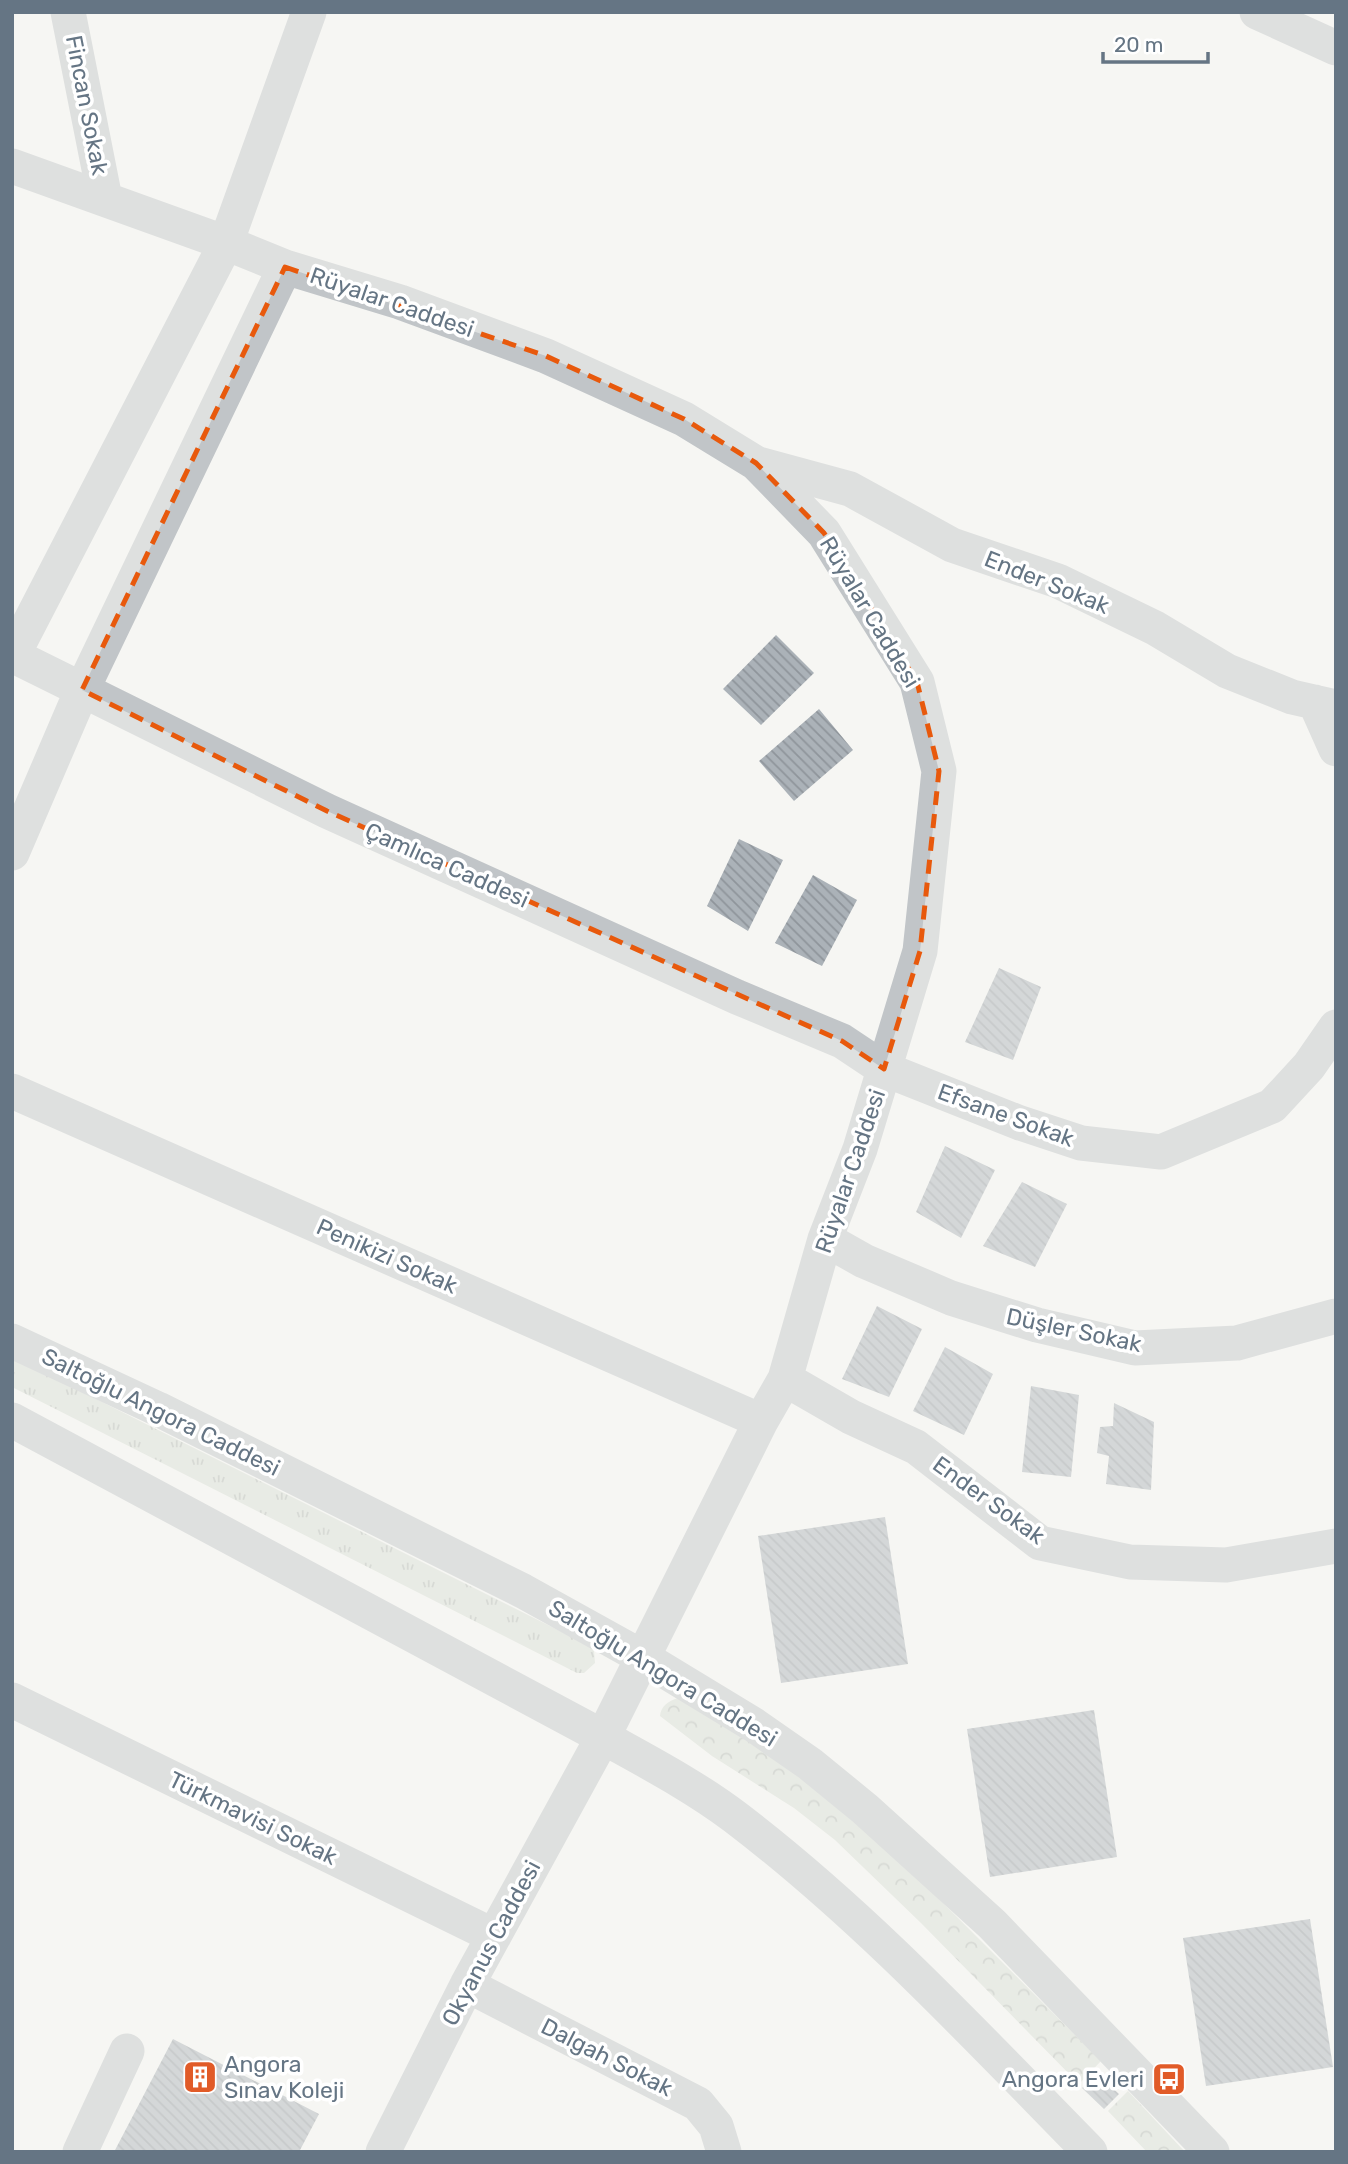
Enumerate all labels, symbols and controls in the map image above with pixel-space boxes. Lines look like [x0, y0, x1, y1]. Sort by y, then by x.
scale bar [1103, 21, 1208, 65]
text: 20 m [1114, 32, 1163, 57]
street label: Fincan Sokak [60, 33, 114, 177]
street label: Rüyalar Caddesi [306, 261, 478, 343]
street label: Rüyalar Caddesi [814, 531, 926, 693]
street label: Ender Sokak [981, 544, 1114, 620]
street label: Çamlıca Caddesi [361, 816, 533, 914]
street label: Efsane Sokak [934, 1077, 1078, 1153]
street label: Rüyalar Caddesi [809, 1085, 891, 1257]
street label: Penikizi Sokak [312, 1212, 462, 1300]
street label: Düşler Sokak [1004, 1302, 1144, 1358]
street label: Saltoğlu Angora Caddesi [37, 1342, 285, 1482]
street label: Ender Sokak [927, 1450, 1051, 1550]
street label: Saltoğlu Angora Caddesi [544, 1594, 782, 1752]
street label: Türkmavisi Sokak [164, 1765, 342, 1871]
street label: Okyanus Caddesi [436, 1856, 546, 2030]
street label: Dalgah Sokak [537, 2012, 678, 2102]
place label: Angora Sınav Koleji [224, 2050, 344, 2104]
building icon: Angora Sınav Koleji [181, 2058, 219, 2096]
bus stop icon: Angora Evleri [1150, 2060, 1188, 2098]
place label: Angora Evleri [1002, 2065, 1144, 2093]

